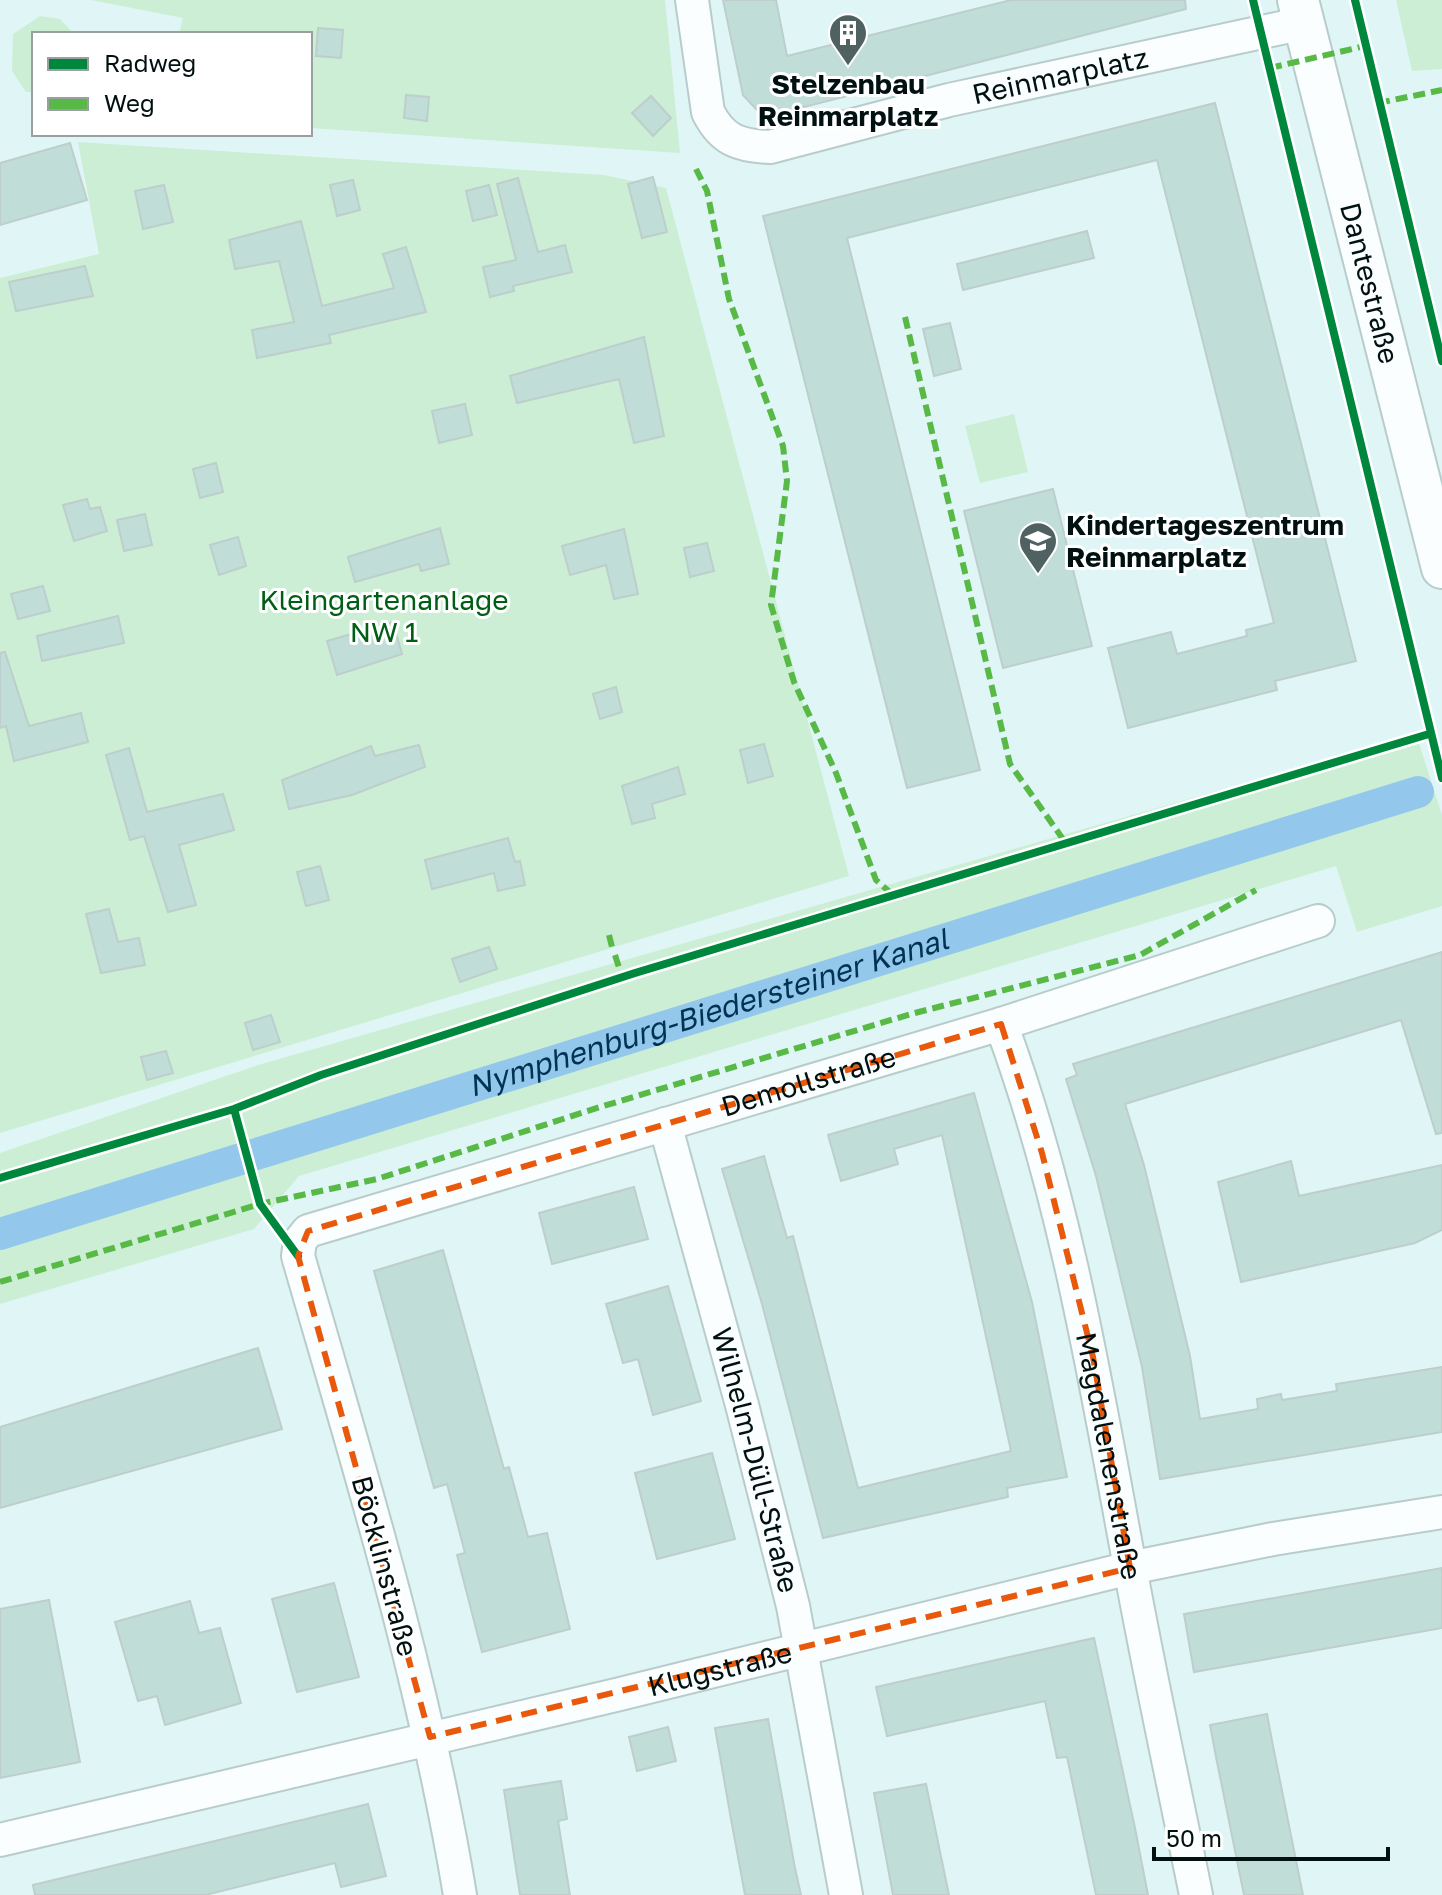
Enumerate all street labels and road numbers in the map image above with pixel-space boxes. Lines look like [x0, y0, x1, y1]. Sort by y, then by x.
street label: Reinmarplatz [969, 40, 1151, 110]
street label: Dantestraße [1334, 199, 1406, 367]
street label: Demollstraße [717, 1039, 900, 1123]
street label: Wilhelm-Düll-Straße [705, 1324, 806, 1596]
street label: Magdalenenstraße [1070, 1329, 1149, 1582]
street label: Böcklinstraße [346, 1472, 425, 1660]
street label: Klugstraße [644, 1635, 795, 1702]

